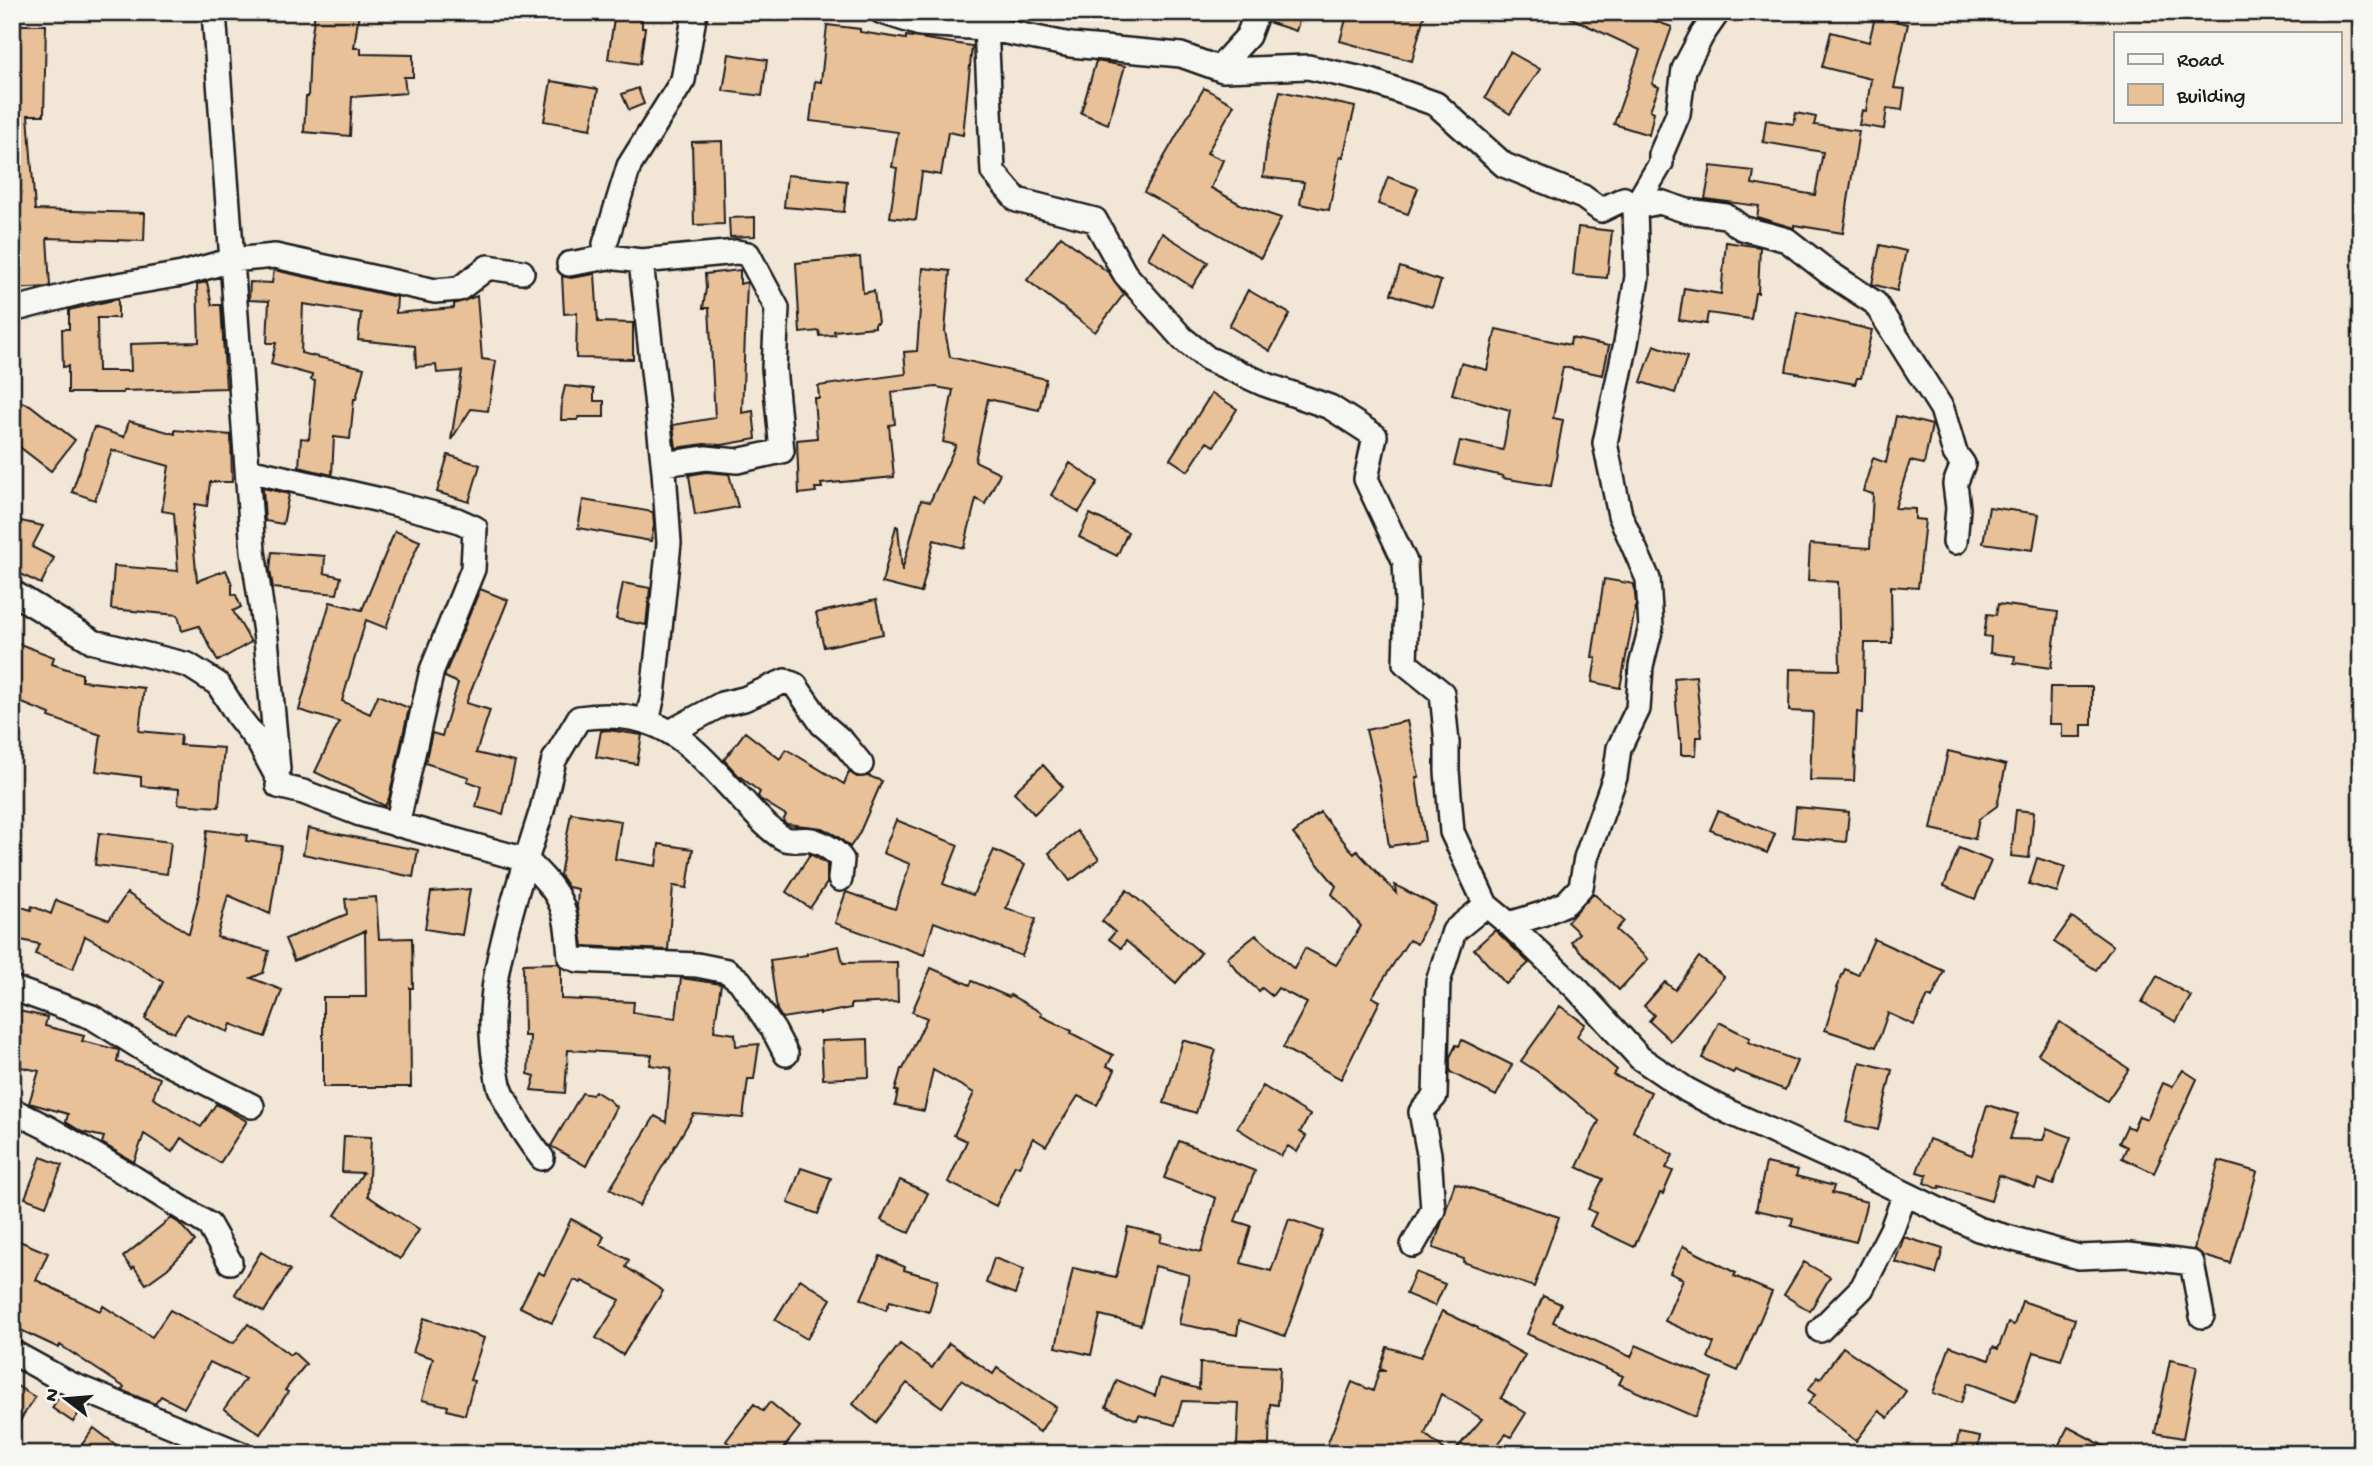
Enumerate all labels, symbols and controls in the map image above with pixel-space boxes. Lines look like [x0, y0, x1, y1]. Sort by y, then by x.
legend [2114, 32, 2342, 122]
text: Road [2177, 50, 2225, 75]
text: Building [2176, 86, 2246, 111]
north arrow [32, 1364, 102, 1434]
text: N [40, 1386, 66, 1404]

